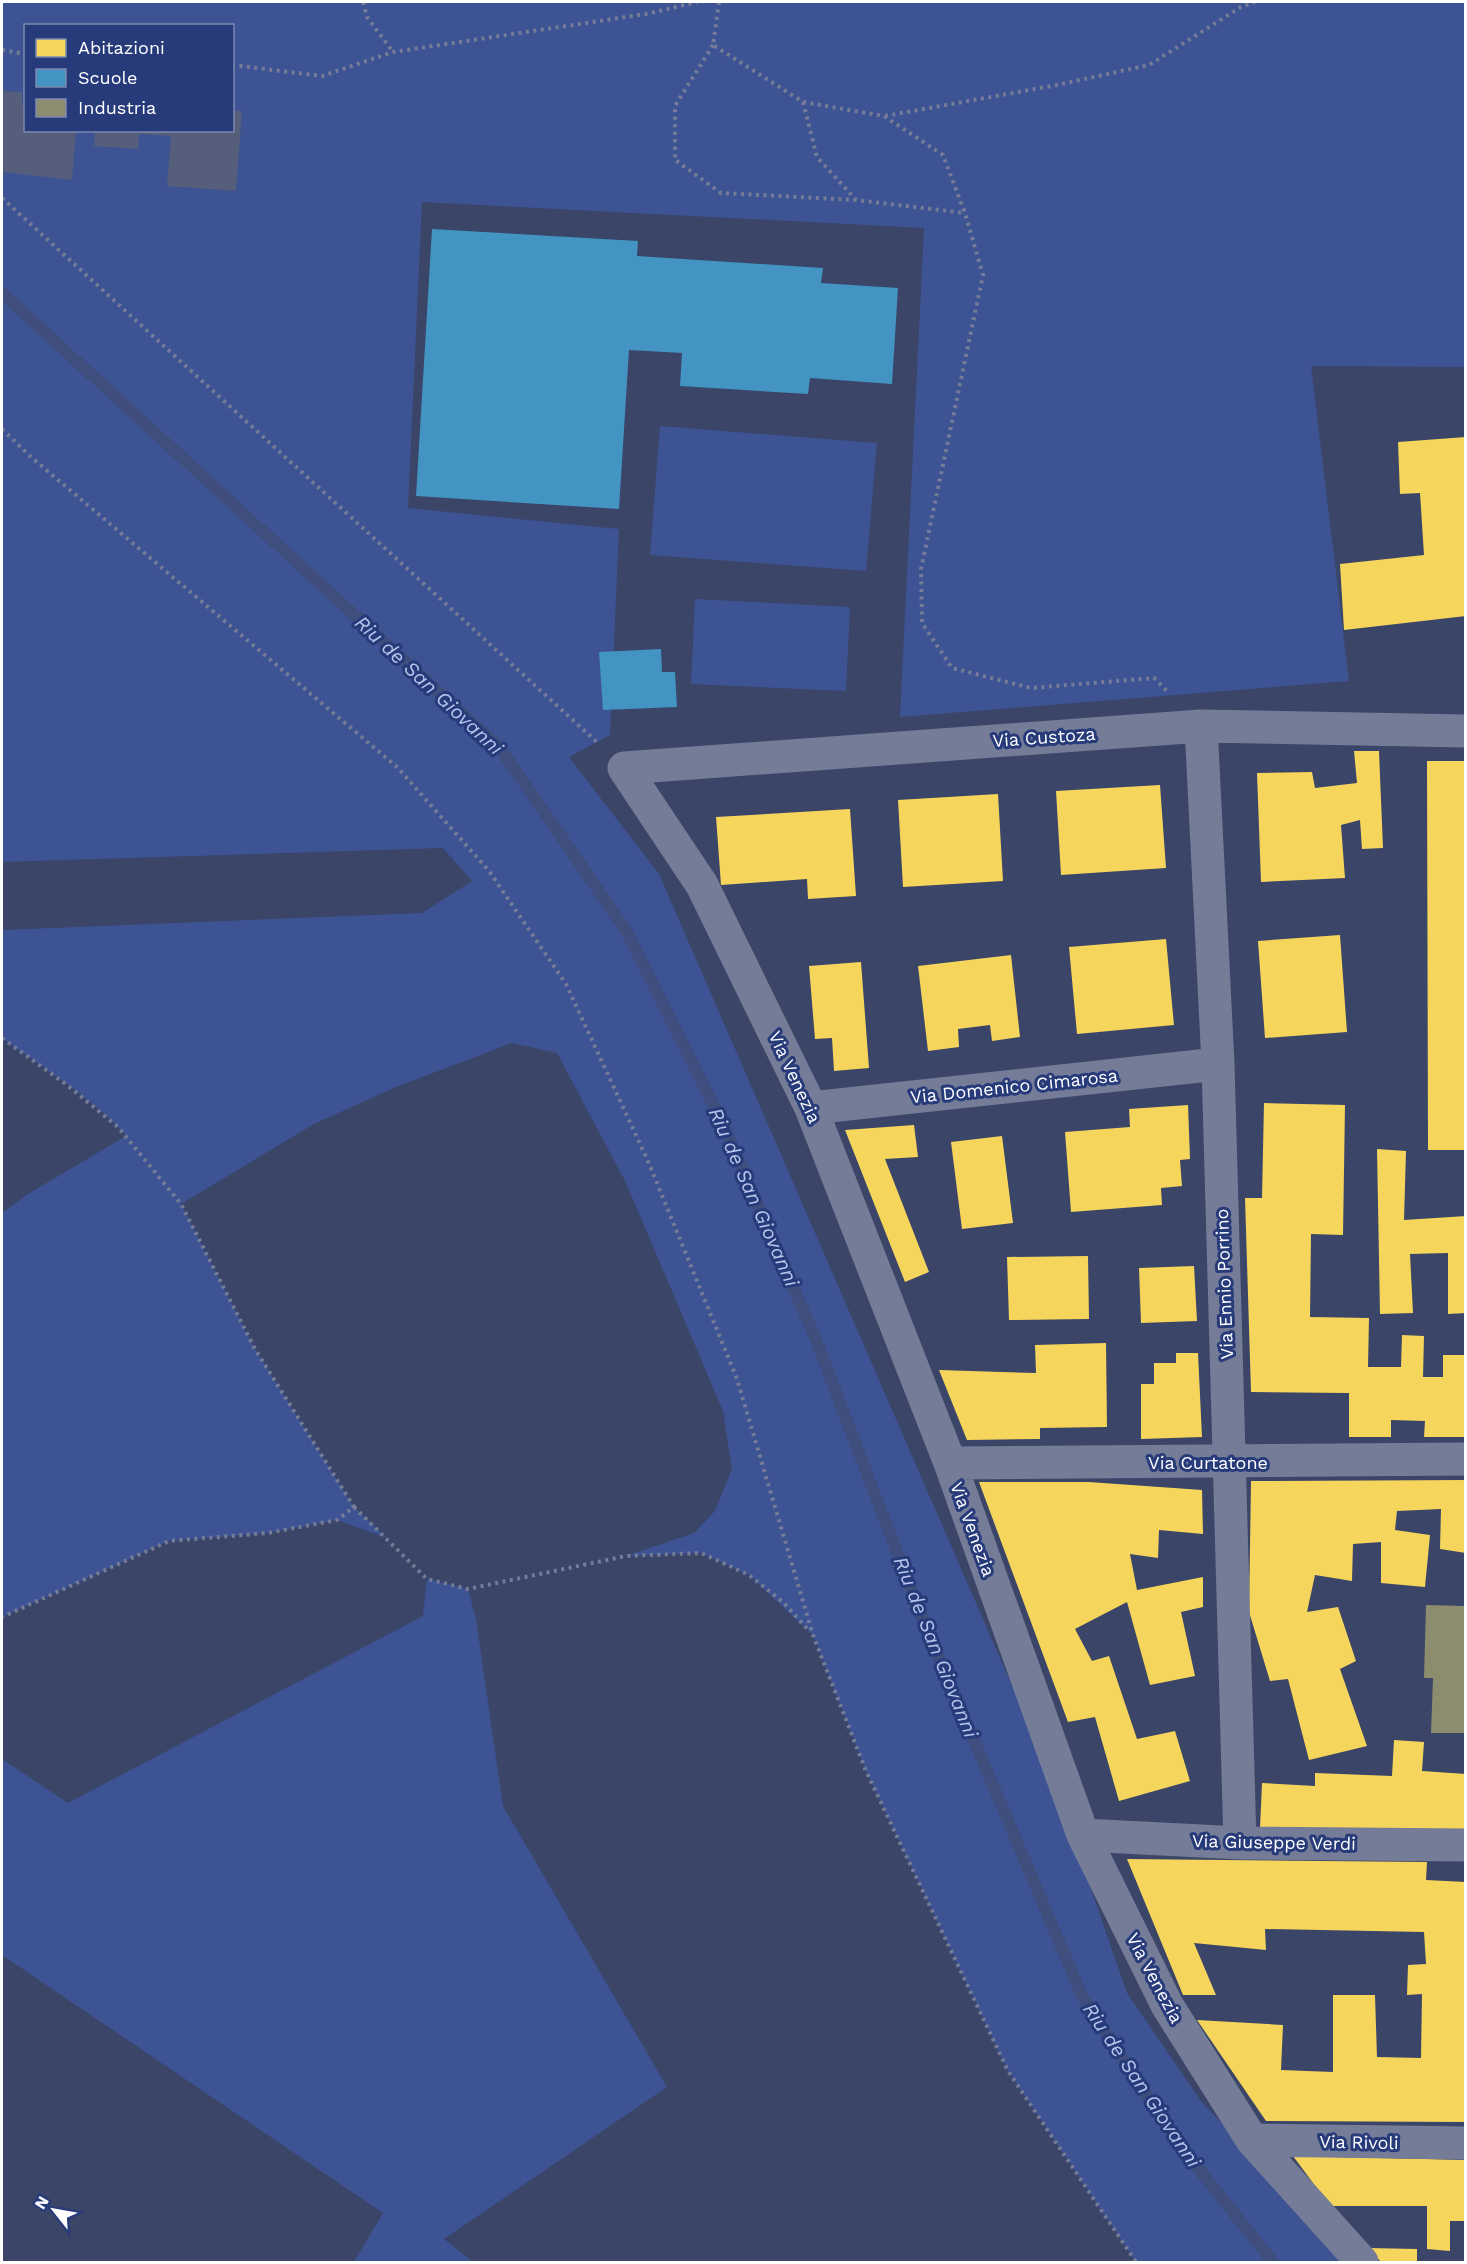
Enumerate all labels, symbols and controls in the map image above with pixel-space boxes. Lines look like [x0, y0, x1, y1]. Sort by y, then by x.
legend [24, 24, 234, 132]
text: Abitazioni [78, 37, 165, 58]
text: Scuole [78, 67, 137, 88]
text: Industria [78, 97, 156, 118]
water label: Riu de San Giovanni [350, 610, 508, 760]
street label: Via Custoza [992, 723, 1096, 751]
street label: Via Venezia [765, 1028, 825, 1126]
street label: Via Domenico Cimarosa [909, 1065, 1119, 1107]
water label: Riu de San Giovanni [704, 1104, 805, 1291]
street label: Via Ennio Porrino [1211, 1208, 1237, 1360]
street label: Via Curtatone [1148, 1452, 1268, 1473]
street label: Via Venezia [946, 1479, 1000, 1579]
water label: Riu de San Giovanni [889, 1553, 984, 1742]
street label: Via Giuseppe Verdi [1192, 1830, 1356, 1854]
street label: Via Venezia [1122, 1929, 1188, 2027]
water label: Riu de San Giovanni [1078, 1998, 1206, 2173]
street label: Via Rivoli [1319, 2131, 1399, 2153]
north arrow [24, 2180, 84, 2240]
text: N [30, 2193, 53, 2213]

